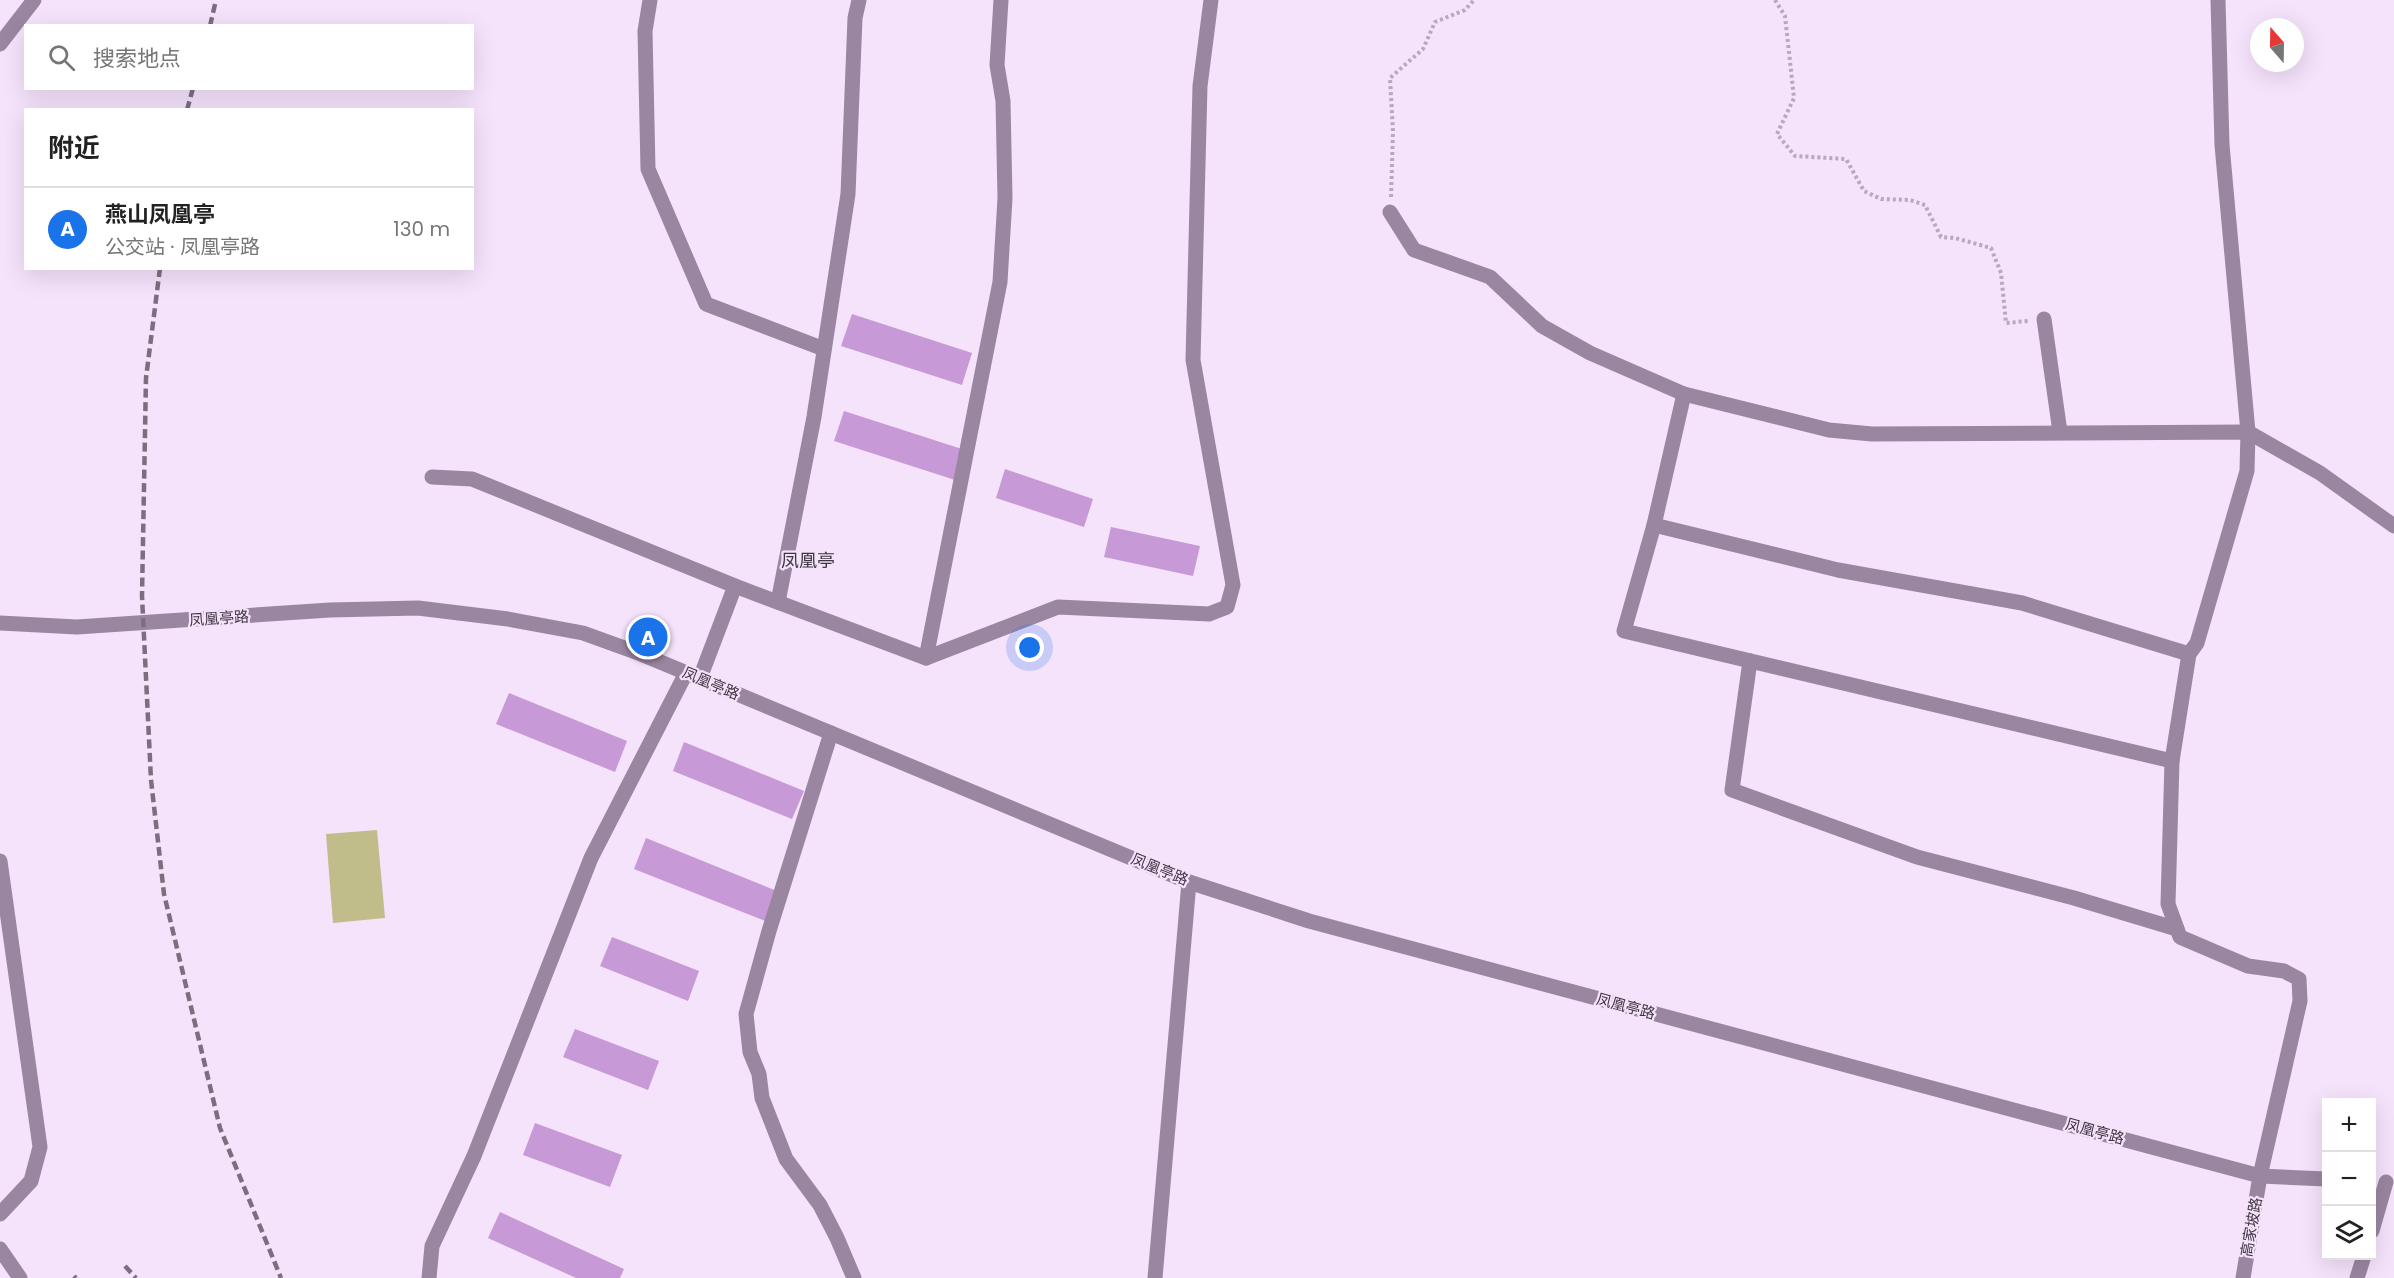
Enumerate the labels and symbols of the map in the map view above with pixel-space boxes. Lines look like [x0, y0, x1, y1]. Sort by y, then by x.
north arrow [2250, 18, 2304, 72]
district label: 凤凰亭 [781, 548, 835, 573]
street label: 凤凰亭路 [188, 605, 250, 631]
pin: A [628, 614, 668, 660]
your location [1015, 633, 1044, 662]
street label: 凤凰亭路 [679, 662, 743, 704]
street label: 凤凰亭路 [1128, 848, 1192, 890]
street label: 凤凰亭路 [1594, 988, 1658, 1024]
street label: 凤凰亭路 [2063, 1113, 2127, 1149]
street label: 高家坡路 [2235, 1196, 2267, 1258]

